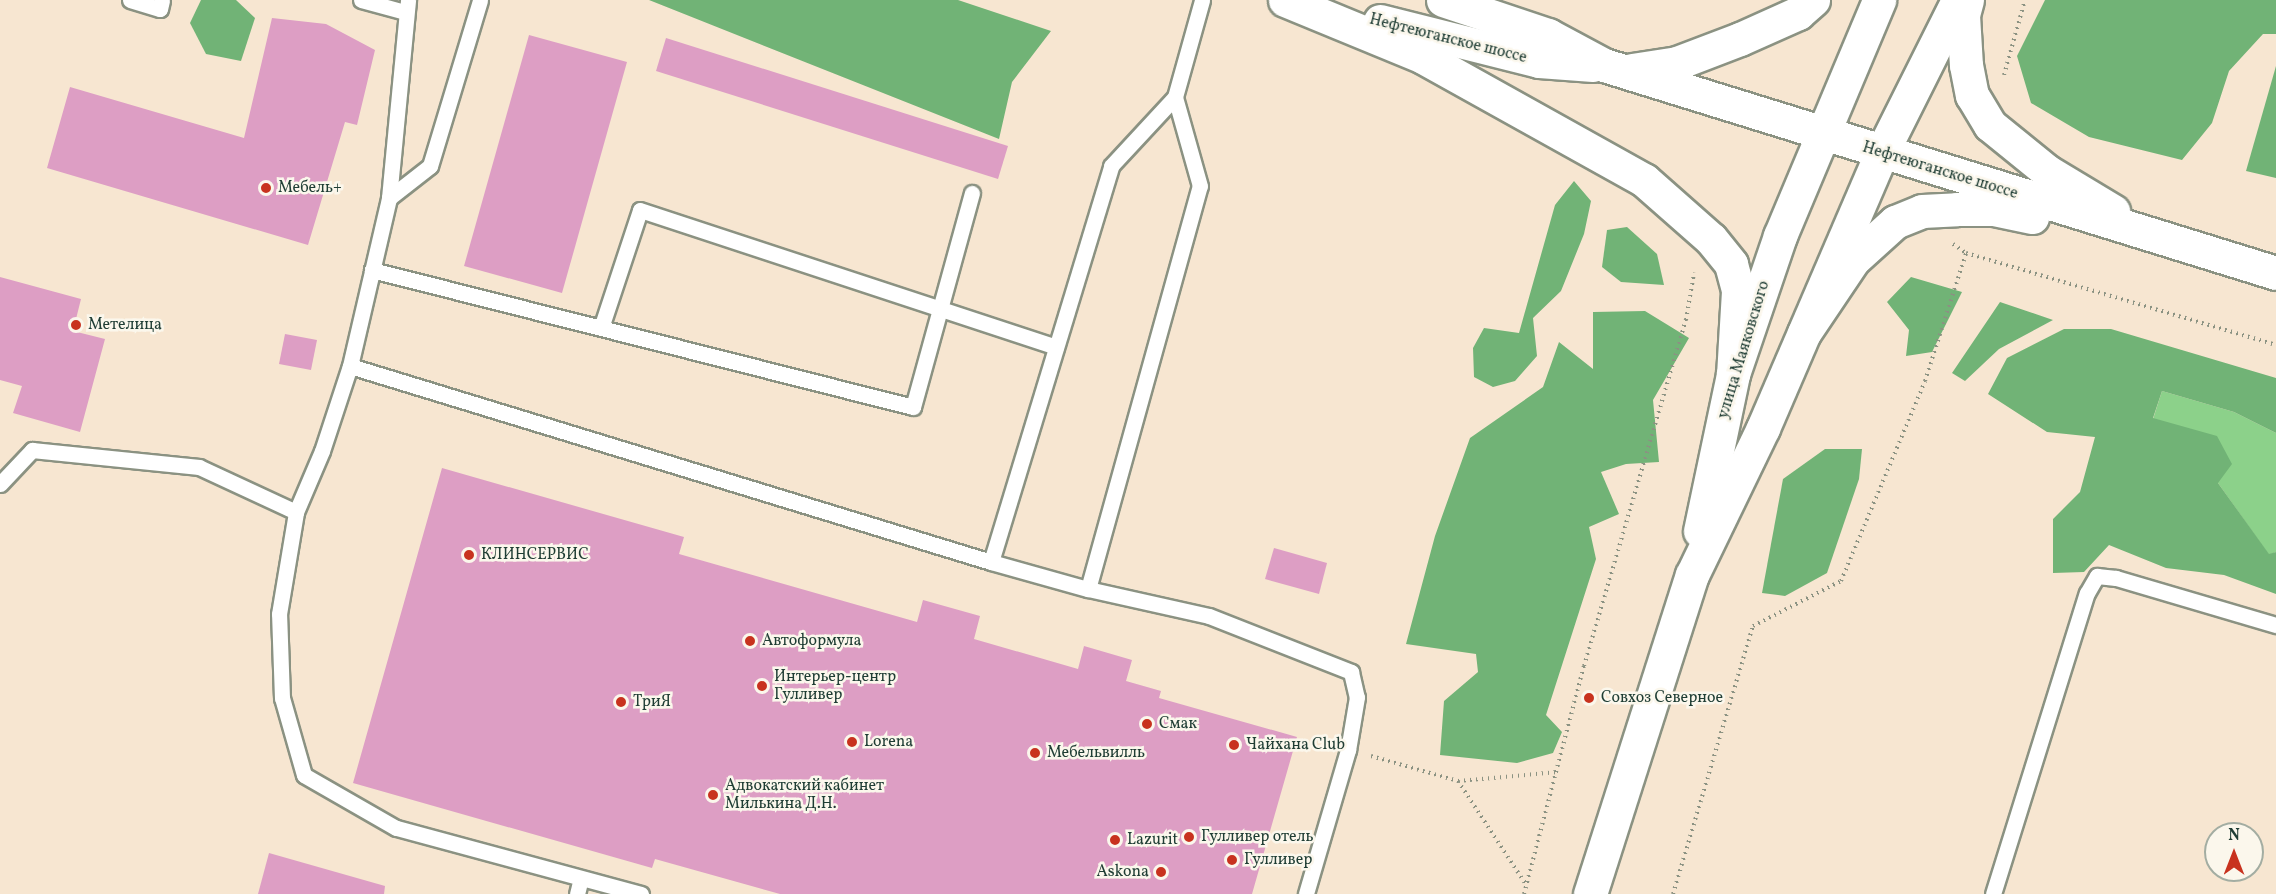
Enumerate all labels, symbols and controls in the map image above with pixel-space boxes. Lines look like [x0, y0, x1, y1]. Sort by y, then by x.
street label: Нефтеюганское шоссе [1367, 10, 1529, 68]
street label: Нефтеюганское шоссе [1860, 138, 2020, 204]
place label: Мебель+ [278, 178, 342, 198]
marker: Мебель+ [259, 181, 273, 195]
street label: улица Маяковского [1714, 279, 1774, 421]
place label: Метелица [88, 315, 162, 335]
marker: Метелица [69, 318, 83, 332]
place label: КЛИНСЕРВИС [481, 545, 589, 565]
marker: КЛИНСЕРВИС [462, 548, 476, 562]
place label: Автоформула [762, 631, 862, 651]
marker: Автоформула [743, 634, 757, 648]
place label: Интерьер-центр Гулливер [774, 667, 896, 705]
marker: Интерьер-центр Гулливер [755, 679, 769, 693]
place label: Совхоз Северное [1601, 688, 1723, 708]
marker: Совхоз Северное [1582, 691, 1596, 705]
place label: ТриЯ [633, 692, 671, 712]
marker: ТриЯ [614, 695, 628, 709]
place label: Смак [1159, 714, 1197, 734]
marker: Смак [1140, 717, 1154, 731]
place label: Lorena [864, 732, 913, 752]
marker: Lorena [845, 735, 859, 749]
place label: Чайхана Club [1246, 735, 1345, 755]
marker: Чайхана Club [1227, 738, 1241, 752]
place label: Мебельвилль [1047, 743, 1145, 763]
marker: Мебельвилль [1028, 746, 1042, 760]
place label: Адвокатский кабинет Милькина Д.Н. [725, 776, 884, 814]
marker: Адвокатский кабинет Милькина Д.Н. [706, 788, 720, 802]
north arrow [2204, 822, 2264, 882]
text: N [2228, 825, 2240, 847]
place label: Гулливер отель [1201, 827, 1313, 847]
place label: Lazurit [1127, 830, 1178, 850]
marker: Гулливер отель [1182, 830, 1196, 844]
marker: Lazurit [1108, 833, 1122, 847]
place label: Гулливер [1244, 850, 1312, 870]
marker: Гулливер [1225, 853, 1239, 867]
place label: Askona [1096, 862, 1149, 882]
marker: Askona [1154, 865, 1168, 879]

